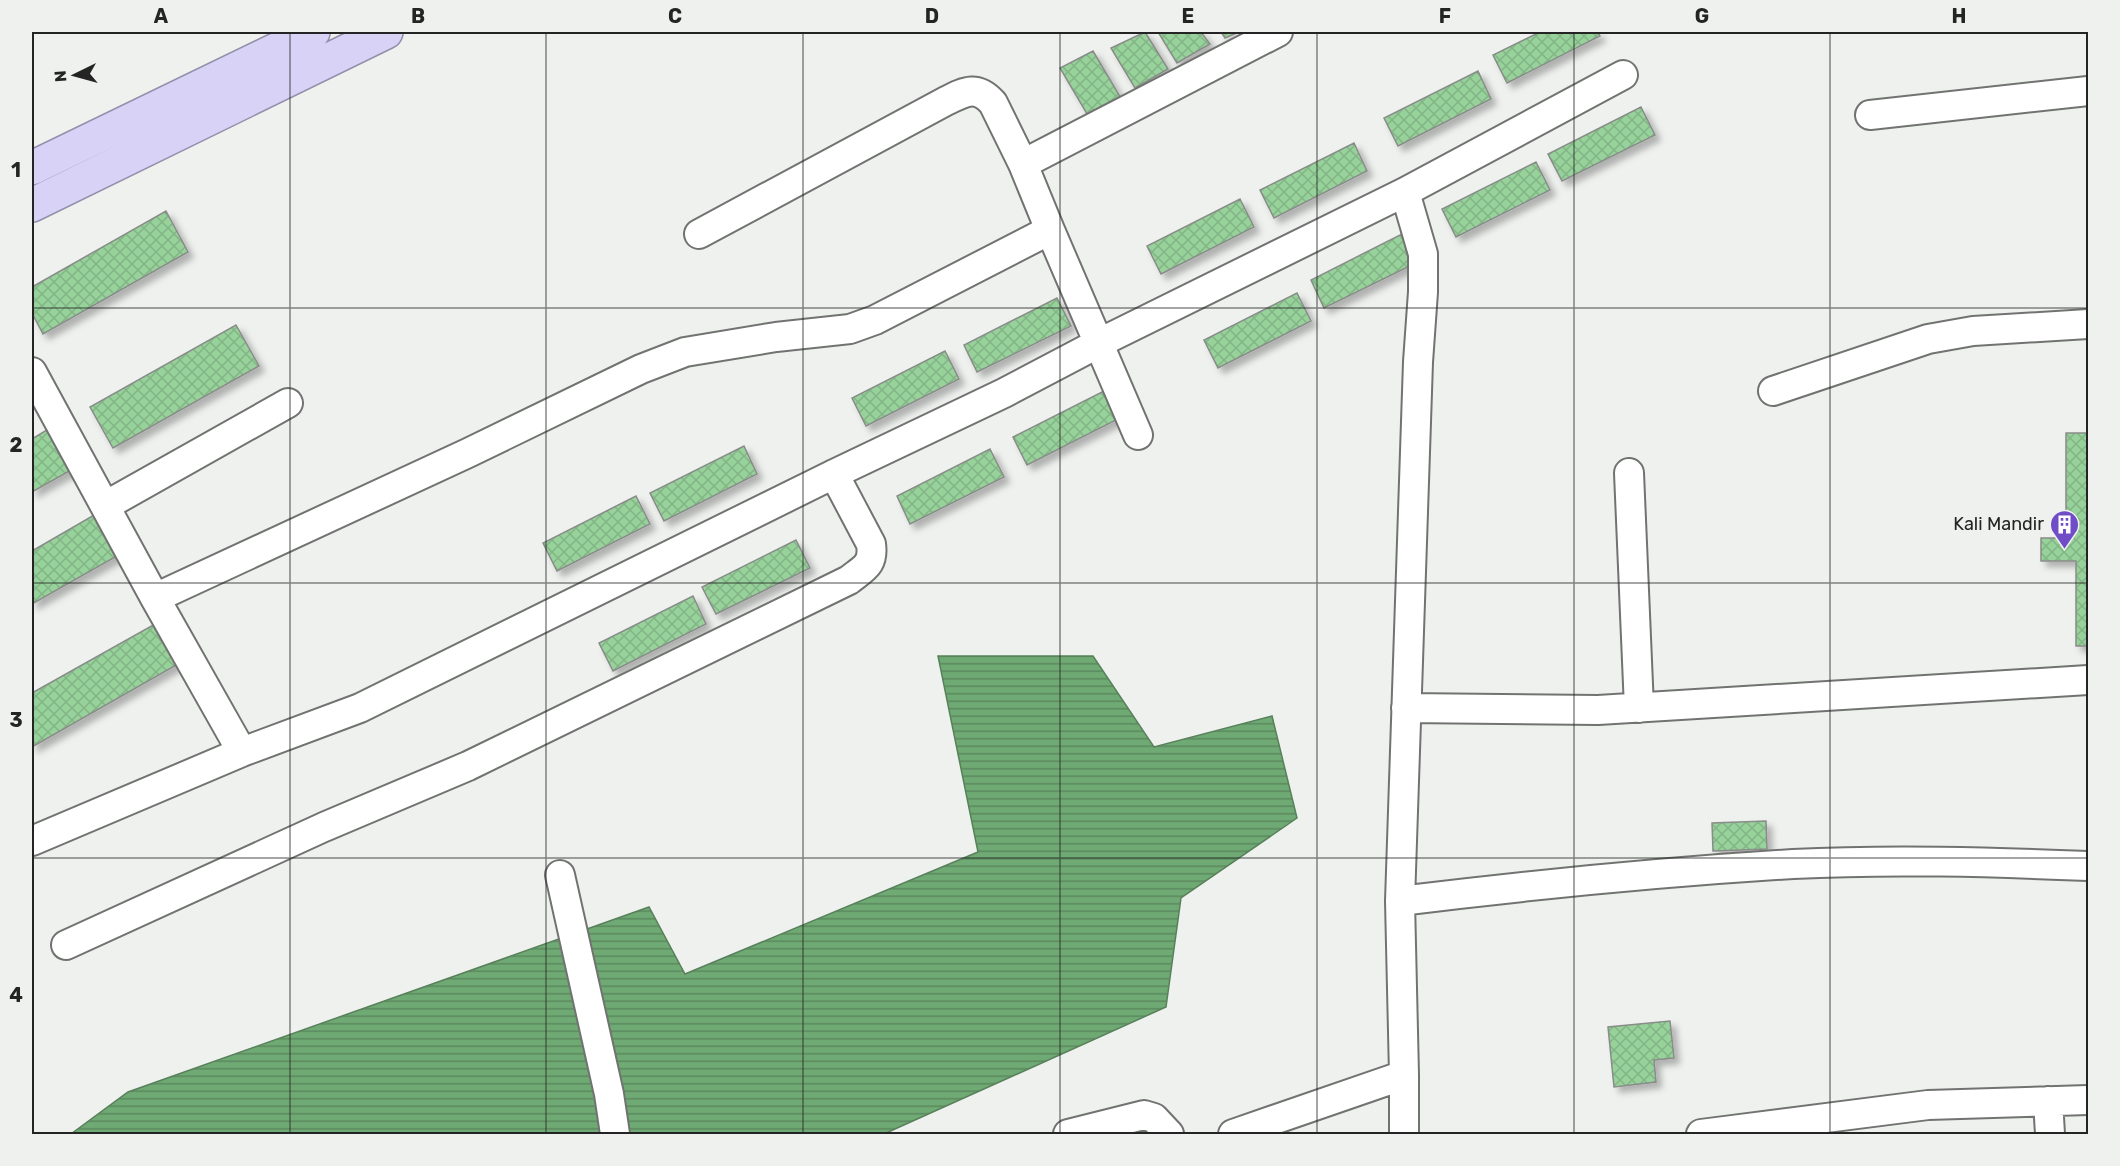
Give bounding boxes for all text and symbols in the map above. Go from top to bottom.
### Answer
text: A [154,4,169,28]
text: B [411,4,425,28]
text: C [668,4,682,28]
text: D [925,4,939,28]
text: E [1182,4,1194,28]
text: F [1439,4,1451,28]
text: G [1695,4,1709,28]
text: H [1952,4,1966,28]
north arrow [45,45,105,105]
text: N [51,70,71,83]
text: 1 [11,158,21,182]
text: 2 [10,433,23,457]
building icon: Kali Mandir [2049,508,2081,550]
place label: Kali Mandir [1953,513,2044,535]
text: 3 [9,708,23,732]
text: 4 [9,983,23,1007]

